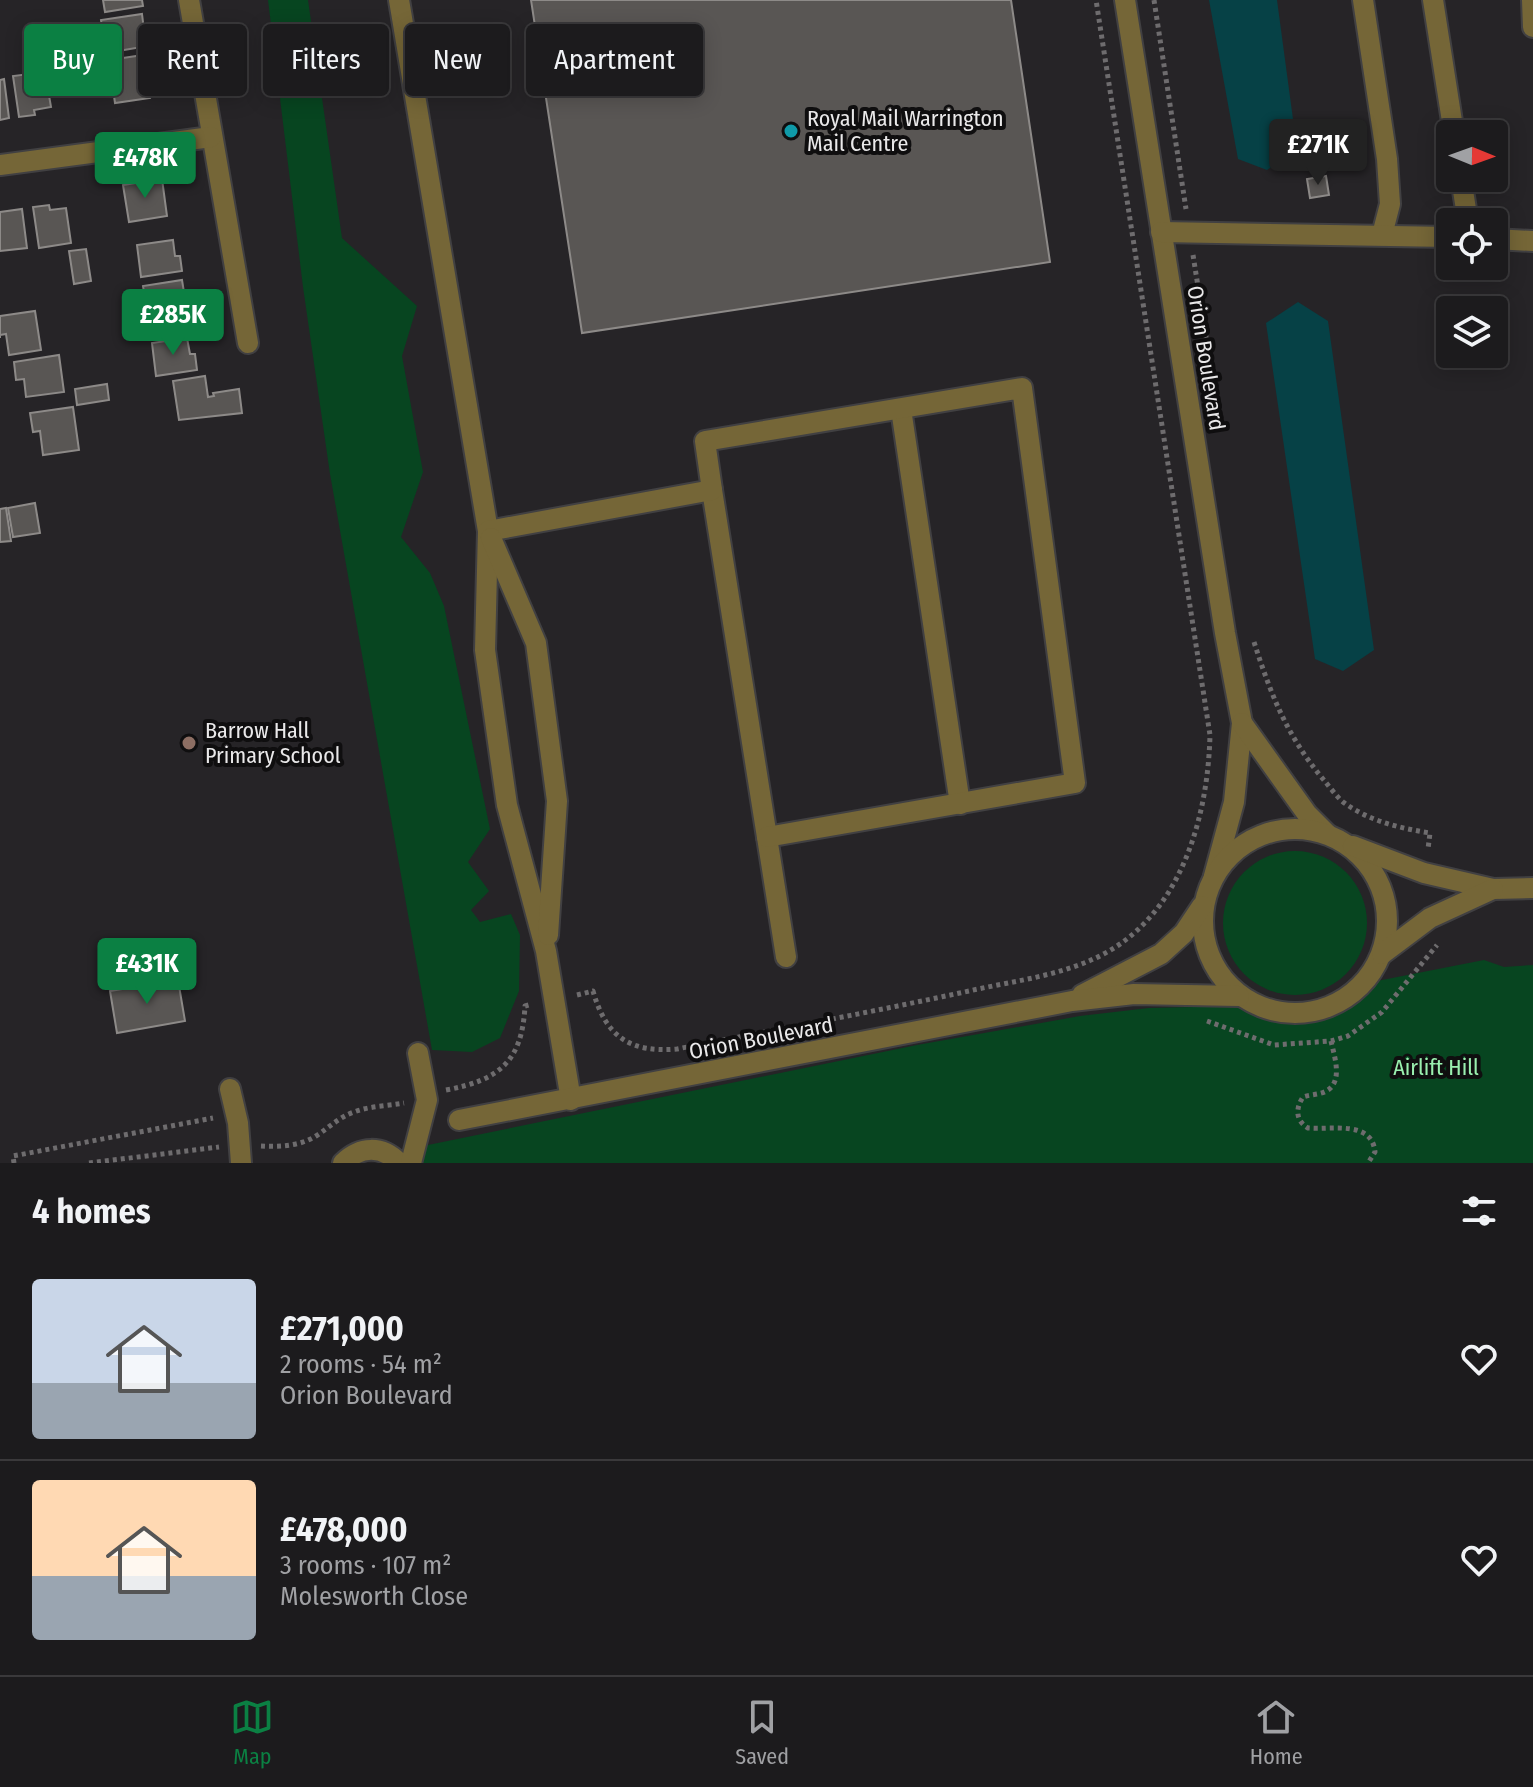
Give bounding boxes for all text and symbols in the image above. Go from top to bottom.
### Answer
chip: Buy [24,24,122,96]
chip: Rent [138,24,247,96]
chip: Filters [263,24,389,96]
chip: New [405,24,510,96]
chip: Apartment [526,24,703,96]
place label: Royal Mail Warrington Mail Centre [807,105,1004,157]
pin: £271K [1262,119,1374,187]
north arrow [1436,120,1508,192]
map controls [1436,120,1508,368]
marker: Royal Mail Warrington Mail Centre [782,122,800,140]
text: £271K [1287,129,1349,160]
pin: £478K [89,132,201,200]
text: £478K [113,142,177,173]
button: locate [1436,208,1508,280]
street label: Orion Boulevard [1181,284,1231,432]
pin: £285K [117,289,229,357]
button: layers [1436,296,1508,368]
text: £285K [140,299,206,330]
place label: Barrow Hall Primary School [205,717,341,769]
marker: Barrow Hall Primary School [180,734,198,752]
pin: £431K [91,938,203,1006]
text: £431K [115,948,179,979]
street label: Orion Boulevard [687,1011,835,1065]
park label: Airlift Hill [1393,1054,1479,1081]
icon: filters [1457,1189,1501,1233]
text: 4 homes [32,1191,151,1232]
text: £271,000 [280,1308,404,1349]
icon: home [96,1311,192,1407]
icon: heart [1457,1337,1501,1381]
text: 2 rooms · 54 m² [280,1349,442,1380]
text: Orion Boulevard [280,1380,453,1411]
text: £478,000 [280,1509,408,1550]
icon: home [96,1512,192,1608]
icon: heart [1457,1538,1501,1582]
text: 3 rooms · 107 m² [280,1550,452,1581]
text: Molesworth Close [280,1581,468,1612]
tab: Map [230,1695,274,1770]
tab: Saved [735,1695,789,1770]
tab: Home [1250,1695,1303,1770]

